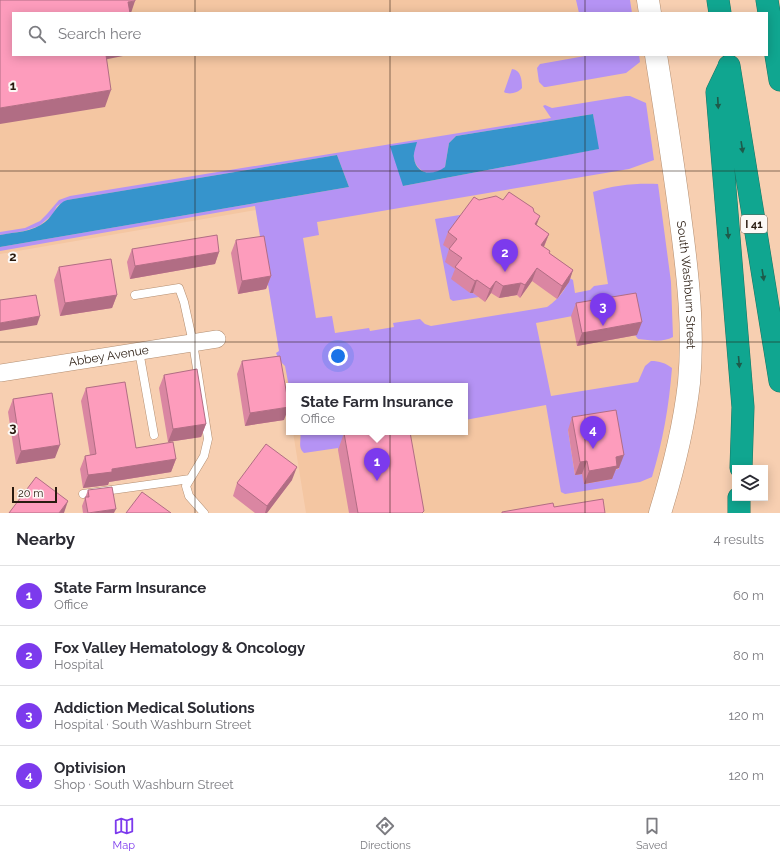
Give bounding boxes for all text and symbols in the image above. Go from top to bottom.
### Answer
search box [12,12,768,56]
icon: search [26,23,48,45]
text: Search here [58,25,141,43]
text: 1 [10,78,17,93]
one-way arrow [715,97,721,110]
one-way arrow [739,140,745,153]
road number: I 41 [741,215,767,233]
street label: South Washburn Street [674,220,698,349]
one-way arrow [725,227,732,239]
pin: 2 [492,239,518,272]
text: 2 [9,249,17,264]
one-way arrow [760,269,766,281]
pin: 3 [590,293,616,326]
street label: Abbey Avenue [68,343,150,369]
your location [328,346,348,366]
one-way arrow [736,356,742,368]
popup [286,383,468,435]
text: State Farm Insurance [301,393,453,411]
text: Office [301,411,335,426]
pin: 4 [580,416,606,449]
text: 3 [9,420,17,435]
pin: 1 [364,448,390,481]
map controls [732,465,768,501]
button: layers [732,465,768,501]
scale bar [12,485,57,504]
text: 20 m [18,487,43,500]
text: Nearby [16,529,75,549]
text: 4 results [713,532,764,547]
text: State Farm Insurance [54,579,206,597]
text: 1 [26,588,32,603]
text: 60 m [733,588,764,603]
text: Office [54,597,88,612]
text: Fox Valley Hematology & Oncology [54,639,305,657]
text: 2 [25,648,33,663]
text: 80 m [733,648,764,663]
text: Hospital [54,657,103,672]
text: Addiction Medical Solutions [54,699,255,717]
text: 3 [25,708,33,723]
text: 120 m [728,708,764,723]
text: Hospital · South Washburn Street [54,717,251,732]
text: Optivision [54,759,126,777]
text: 4 [25,768,33,783]
text: 120 m [728,768,764,783]
text: Shop · South Washburn Street [54,777,234,792]
tab: Map [113,815,135,852]
tab: Directions [360,815,411,852]
tab: Saved [636,815,667,852]

